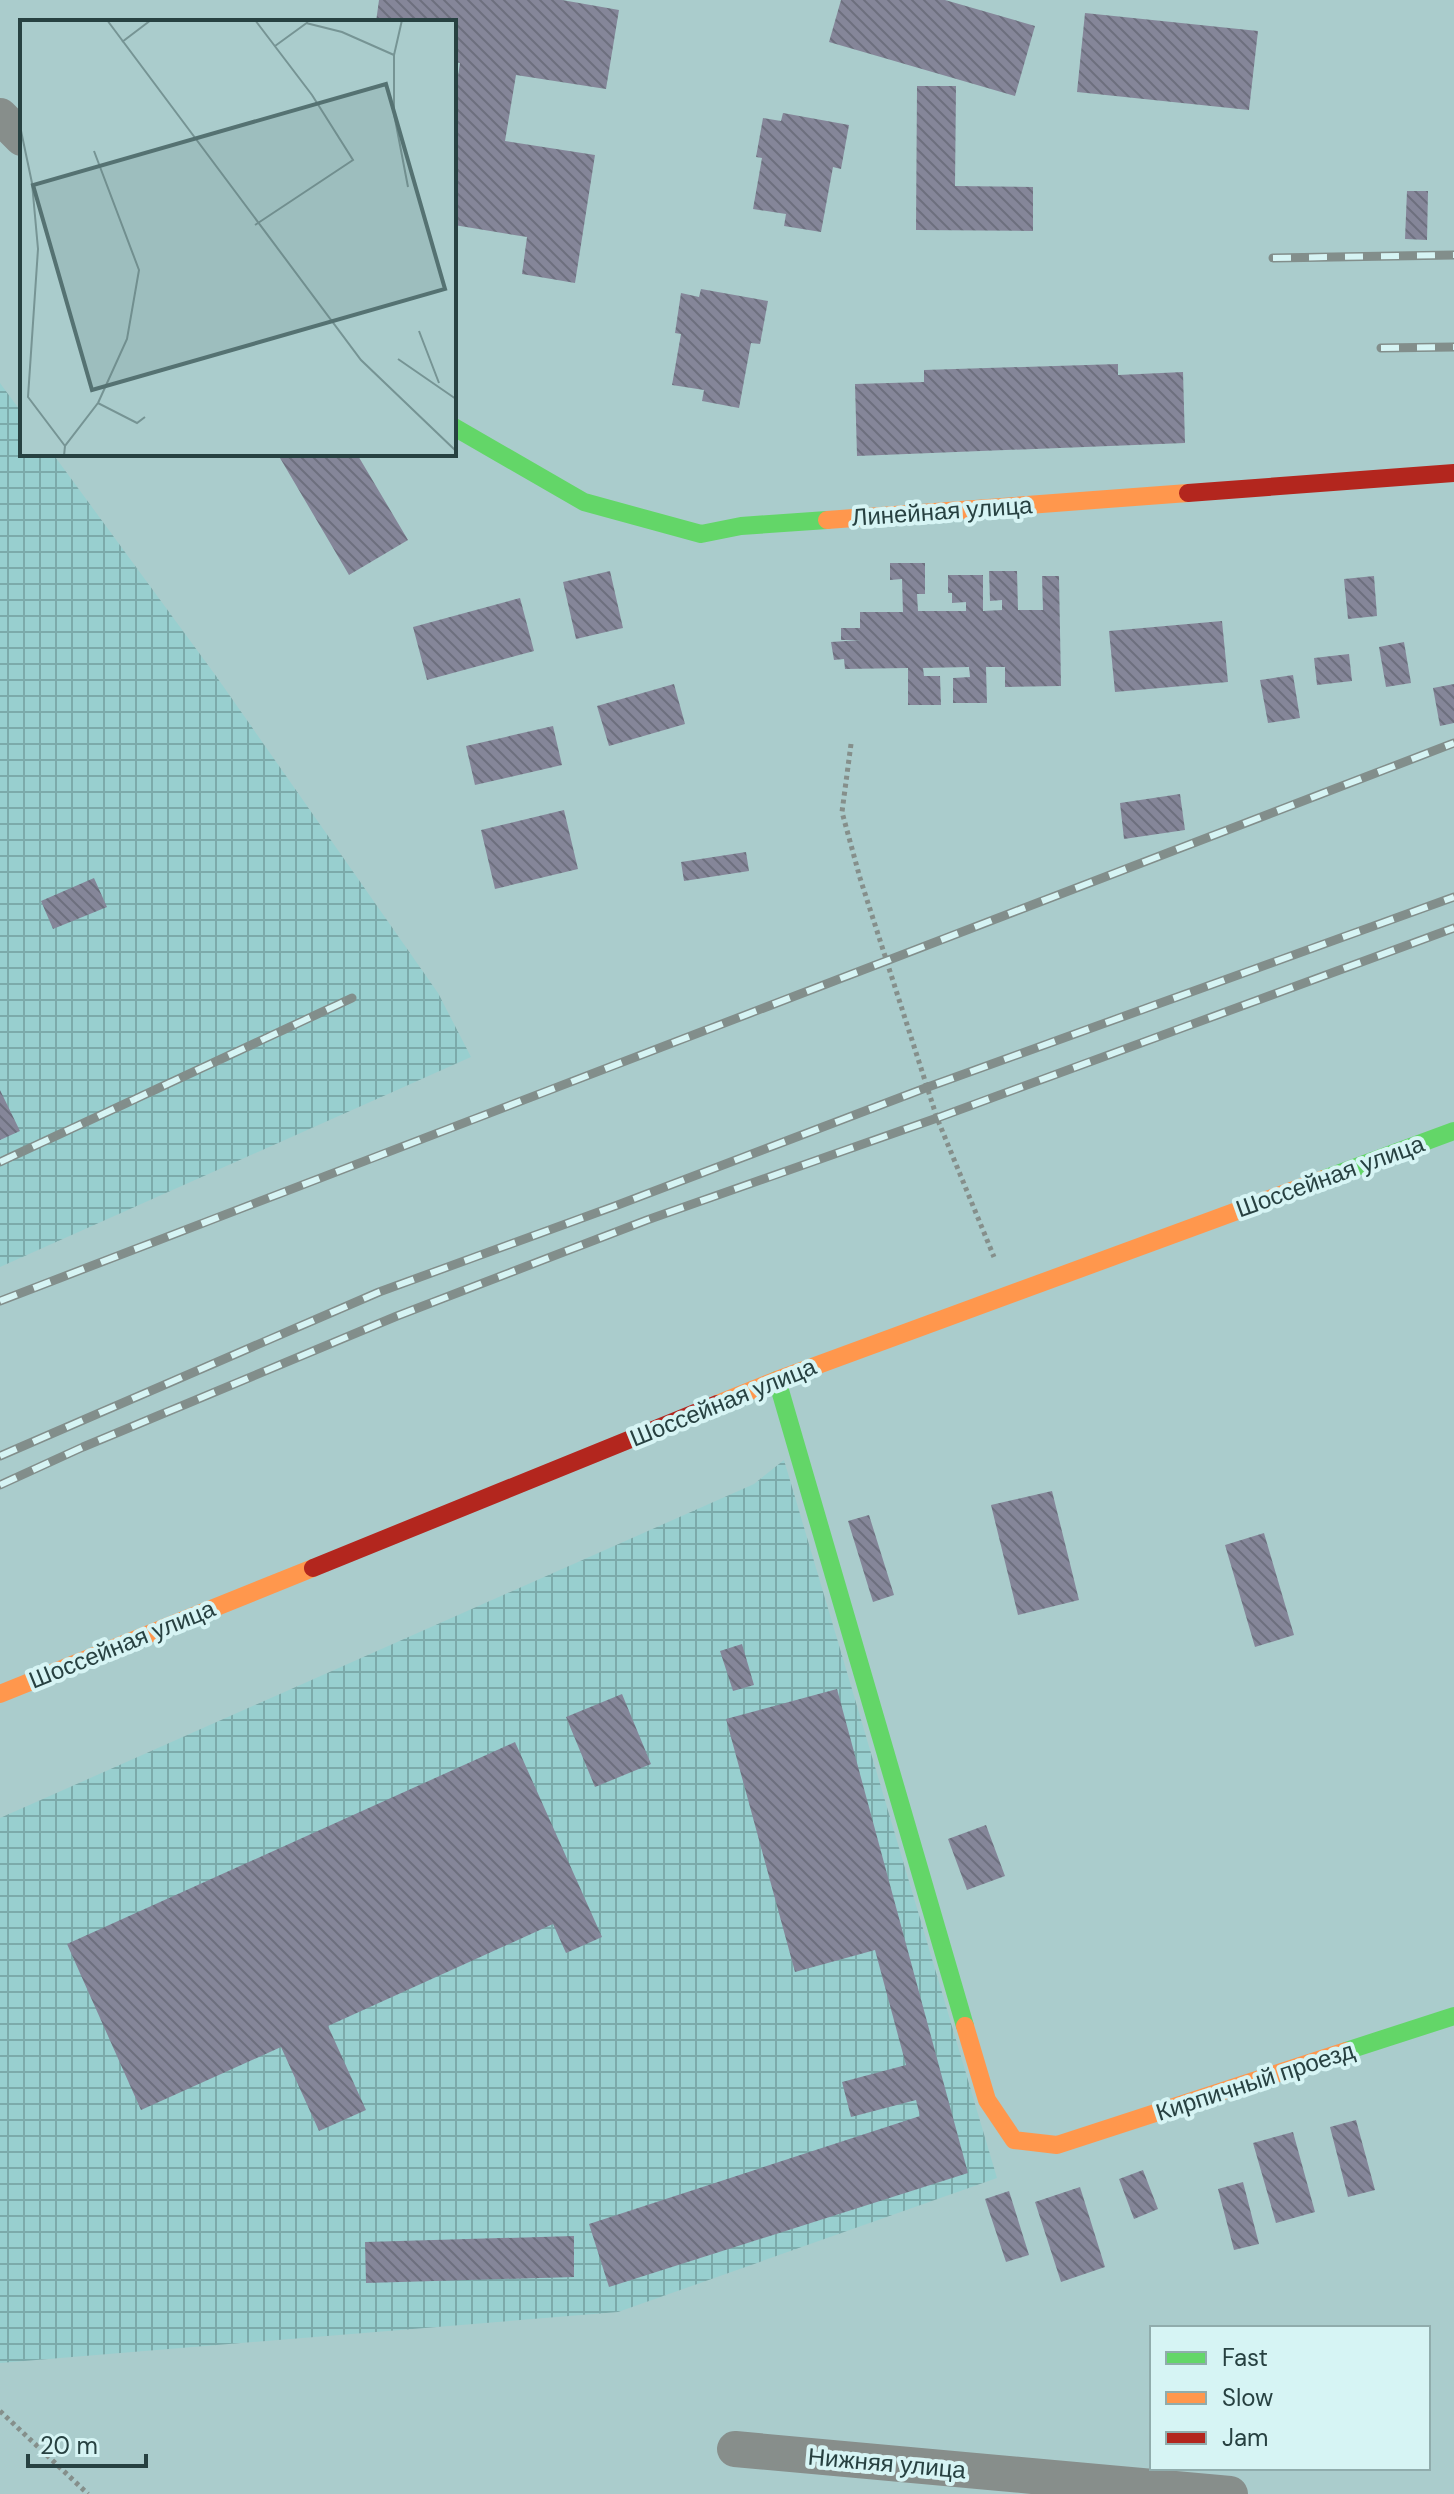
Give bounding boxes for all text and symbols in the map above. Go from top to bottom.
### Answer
inset map [20,20,456,456]
street label: Линейная улица [851,489,1034,533]
street label: Шоссейная улица [1232,1127,1429,1224]
street label: Шоссейная улица [625,1350,821,1453]
street label: Шоссейная улица [24,1592,220,1695]
street label: Кирпичный проезд [1152,2034,1358,2128]
legend [1150,2326,1430,2470]
text: Fast [1222,2342,1268,2373]
text: Slow [1222,2382,1273,2413]
scale bar [28,2418,146,2468]
text: Jam [1222,2422,1268,2453]
text: 20 m [40,2430,98,2461]
street label: Нижняя улица [807,2441,968,2485]

